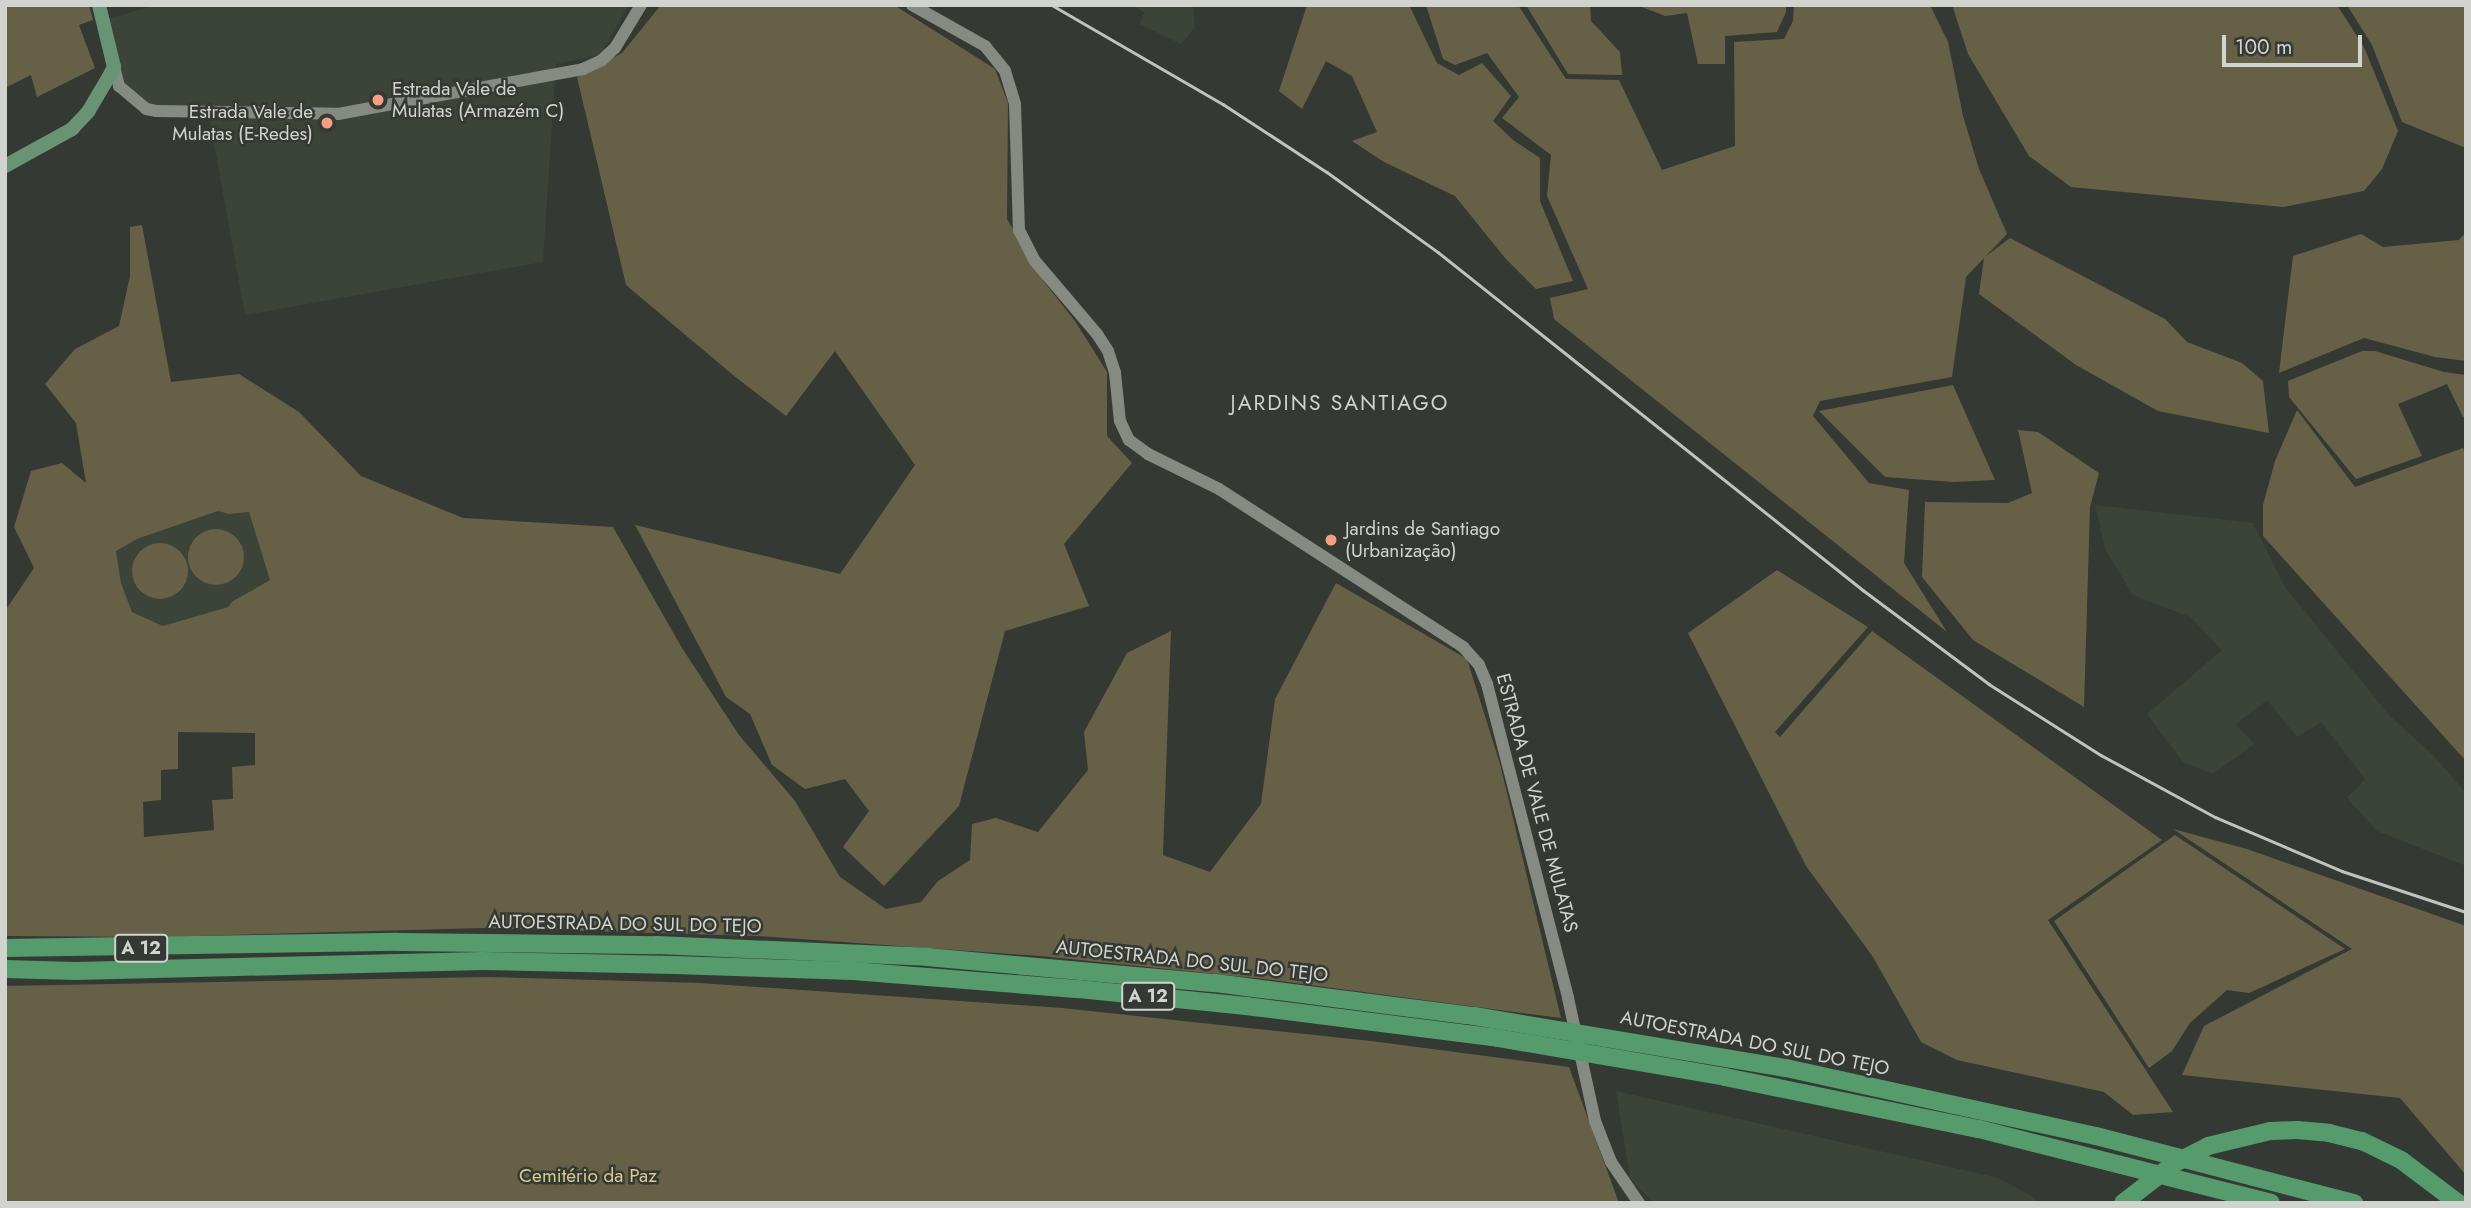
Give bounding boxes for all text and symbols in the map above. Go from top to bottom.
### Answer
scale bar [2226,21,2366,65]
text: 100 m [2235,32,2292,62]
place label: Estrada Vale de Mulatas (Armazém C) [392,78,565,122]
marker: Estrada Vale de Mulatas (Armazém C) [370,92,386,108]
place label: Estrada Vale de Mulatas (E-Redes) [172,101,313,145]
marker: Estrada Vale de Mulatas (E-Redes) [319,115,335,131]
district label: JARDINS SANTIAGO [1233,390,1447,416]
place label: Jardins de Santiago (Urbanização) [1345,518,1500,562]
marker: Jardins de Santiago (Urbanização) [1323,532,1339,548]
street label: ESTRADA DE VALE DE MULATAS [1491,671,1583,935]
street label: AUTOESTRADA DO SUL DO TEJO [488,910,762,938]
road number: A 12 [113,933,169,962]
street label: AUTOESTRADA DO SUL DO TEJO [1055,935,1329,987]
road number: A 12 [1120,981,1176,1010]
street label: AUTOESTRADA DO SUL DO TEJO [1619,1006,1891,1080]
park label: Cemitério da Paz [519,1165,657,1187]

